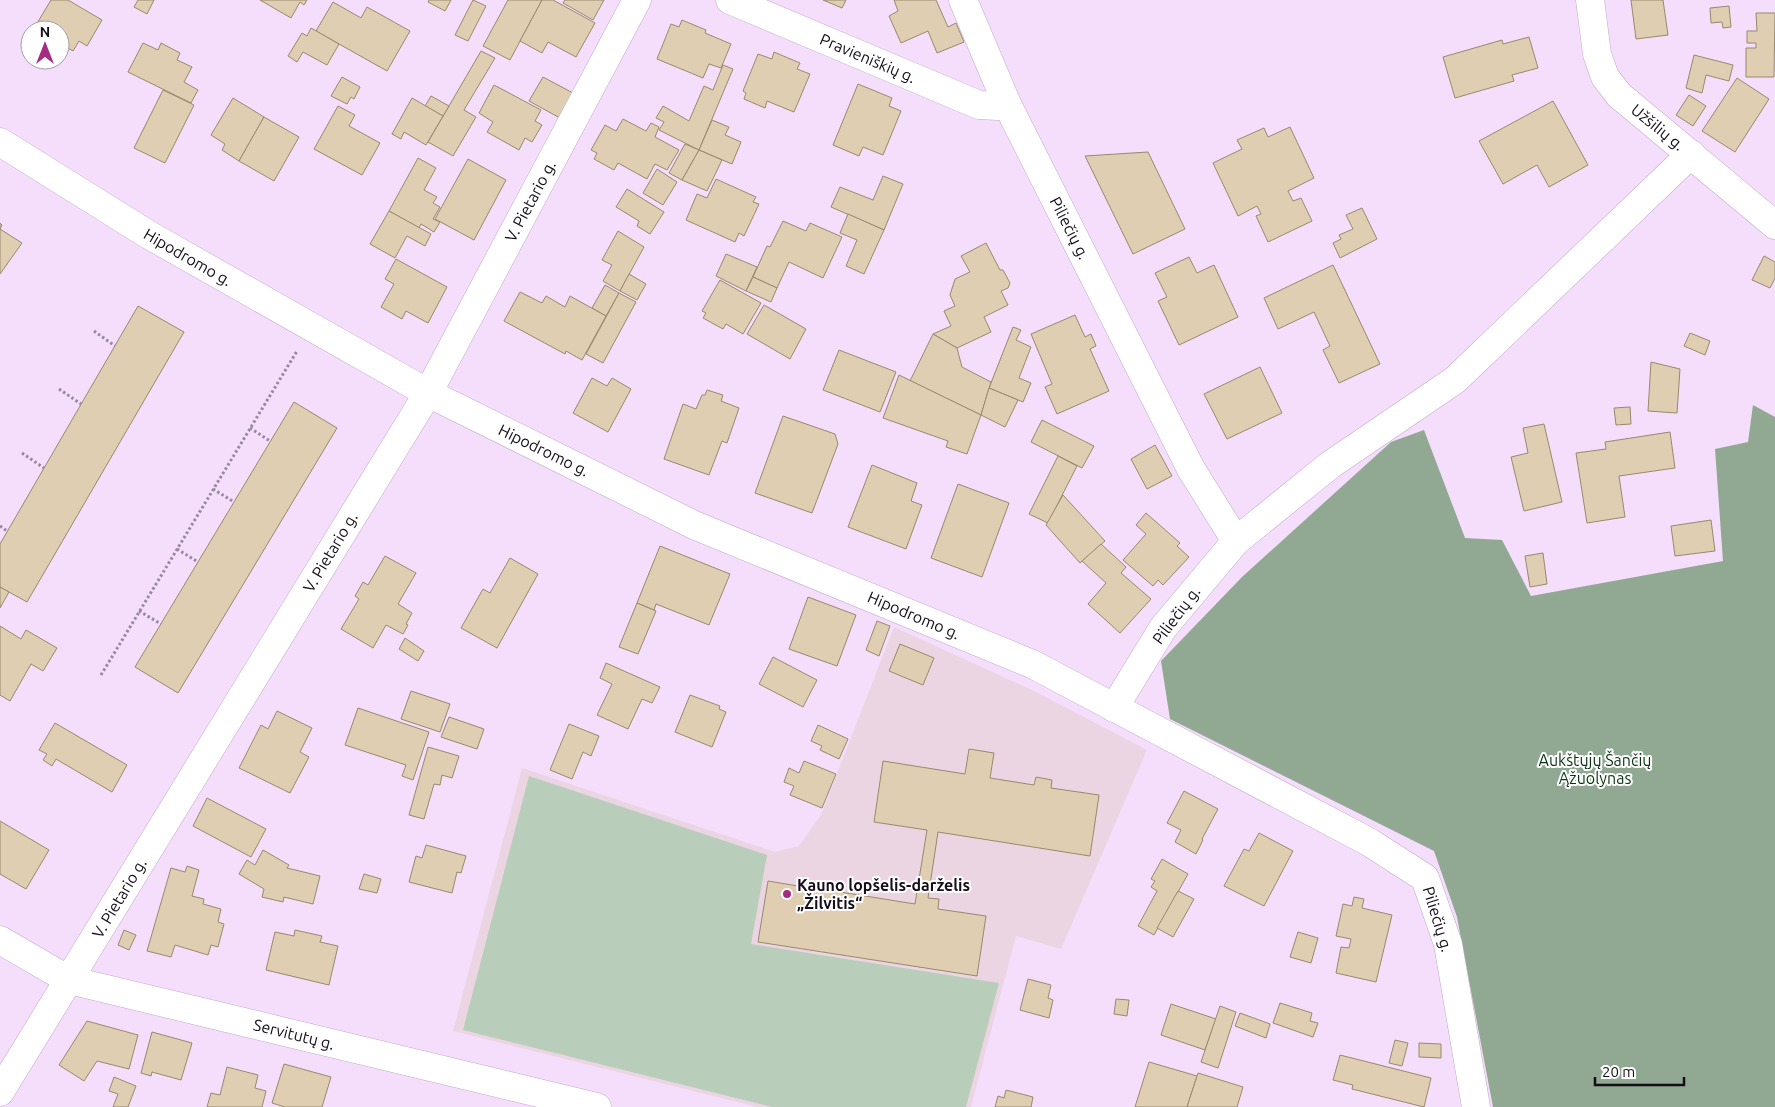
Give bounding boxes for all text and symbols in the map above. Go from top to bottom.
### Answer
north arrow [20,20,70,70]
text: N [40,24,50,40]
street label: Pravieniškių g. [817,30,919,86]
street label: Užšilių g. [1628,100,1688,154]
street label: V. Pietario g. [501,157,559,245]
street label: Piliečių g. [1047,194,1093,262]
street label: Hipodromo g. [141,225,235,289]
street label: Hipodromo g. [496,420,592,480]
street label: V. Pietario g. [299,509,361,595]
street label: Piliečių g. [1148,583,1204,647]
street label: Hipodromo g. [865,587,963,643]
park label: Aukštųjų Šančių Ąžuolynas [1539,750,1651,787]
street label: V. Pietario g. [88,855,150,941]
place label: Kauno lopšelis-darželis „Žilvitis“ [797,876,970,912]
street label: Piliečių g. [1420,884,1456,954]
marker: Kauno lopšelis-darželis „Žilvitis“ [781,888,793,900]
street label: Servitutų g. [252,1015,336,1053]
scale bar [1595,1054,1684,1086]
text: 20 m [1602,1063,1635,1080]

